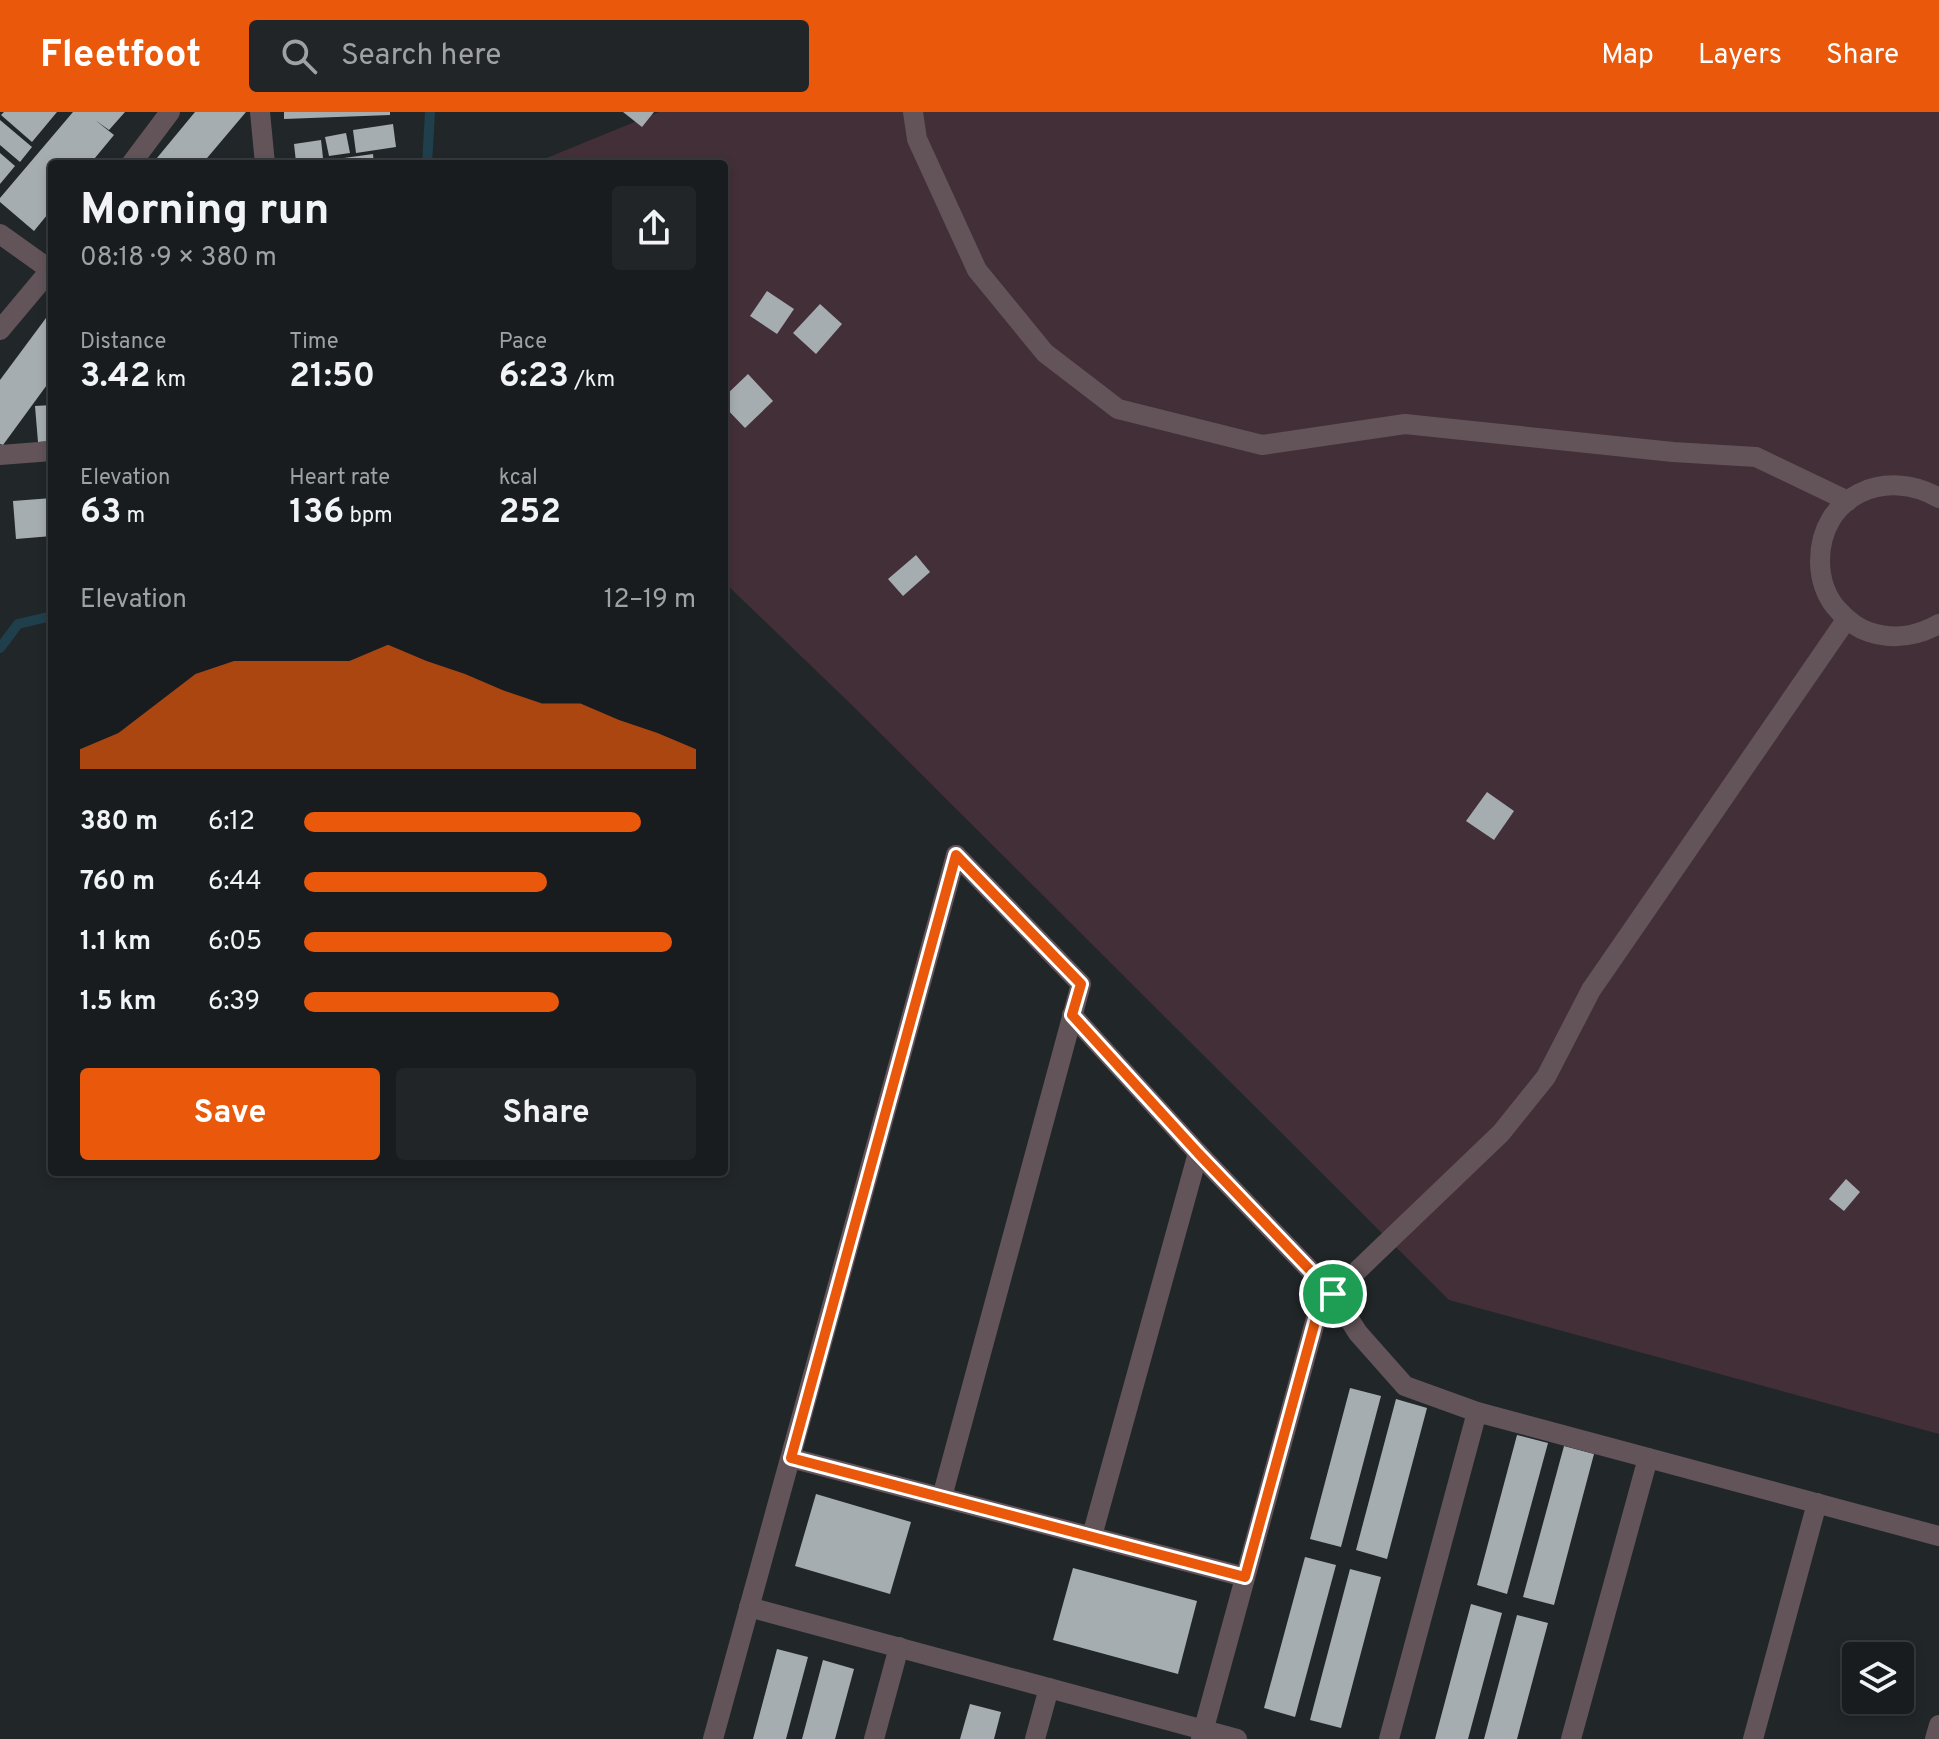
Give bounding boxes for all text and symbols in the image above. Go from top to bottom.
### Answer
search box [249,20,809,92]
text: Fleetfoot [40,32,201,81]
icon: search [277,34,321,78]
text: Search here [341,38,501,75]
text: Map [1601,38,1654,74]
text: Layers [1698,38,1782,74]
text: Share [1826,38,1899,74]
text: Morning run [80,184,330,240]
button: share [612,186,696,270]
text: 08:18 · 9 × 380 m [80,242,277,275]
text: Distance [80,329,166,356]
text: Time [289,329,339,356]
text: Pace [499,329,547,356]
text: 3.42 [80,356,151,399]
text: 21:50 [289,356,375,399]
text: 6:23 [499,356,569,399]
text: km [151,367,186,394]
text: /km [569,367,615,394]
text: Elevation [80,465,170,492]
text: Heart rate [289,465,390,492]
text: kcal [499,465,538,492]
text: 63 [80,492,121,535]
text: 136 [289,492,344,535]
text: 252 [499,492,561,535]
text: m [121,503,145,530]
text: bpm [344,503,393,530]
text: Elevation [80,584,187,617]
text: 12–19 m [604,584,696,617]
text: 380 m [80,806,158,839]
text: 6:12 [208,806,255,839]
text: 760 m [80,866,155,899]
text: 6:44 [208,866,262,899]
text: 1.1 km [80,926,151,959]
text: 6:05 [208,926,262,959]
text: 1.5 km [80,986,157,1019]
text: 6:39 [208,986,260,1019]
button: Save [80,1068,380,1160]
button: Share [396,1068,696,1160]
pin [1299,1260,1367,1328]
icon: arrive [1311,1272,1355,1316]
map controls [1842,1642,1914,1714]
button: layers [1842,1642,1914,1714]

